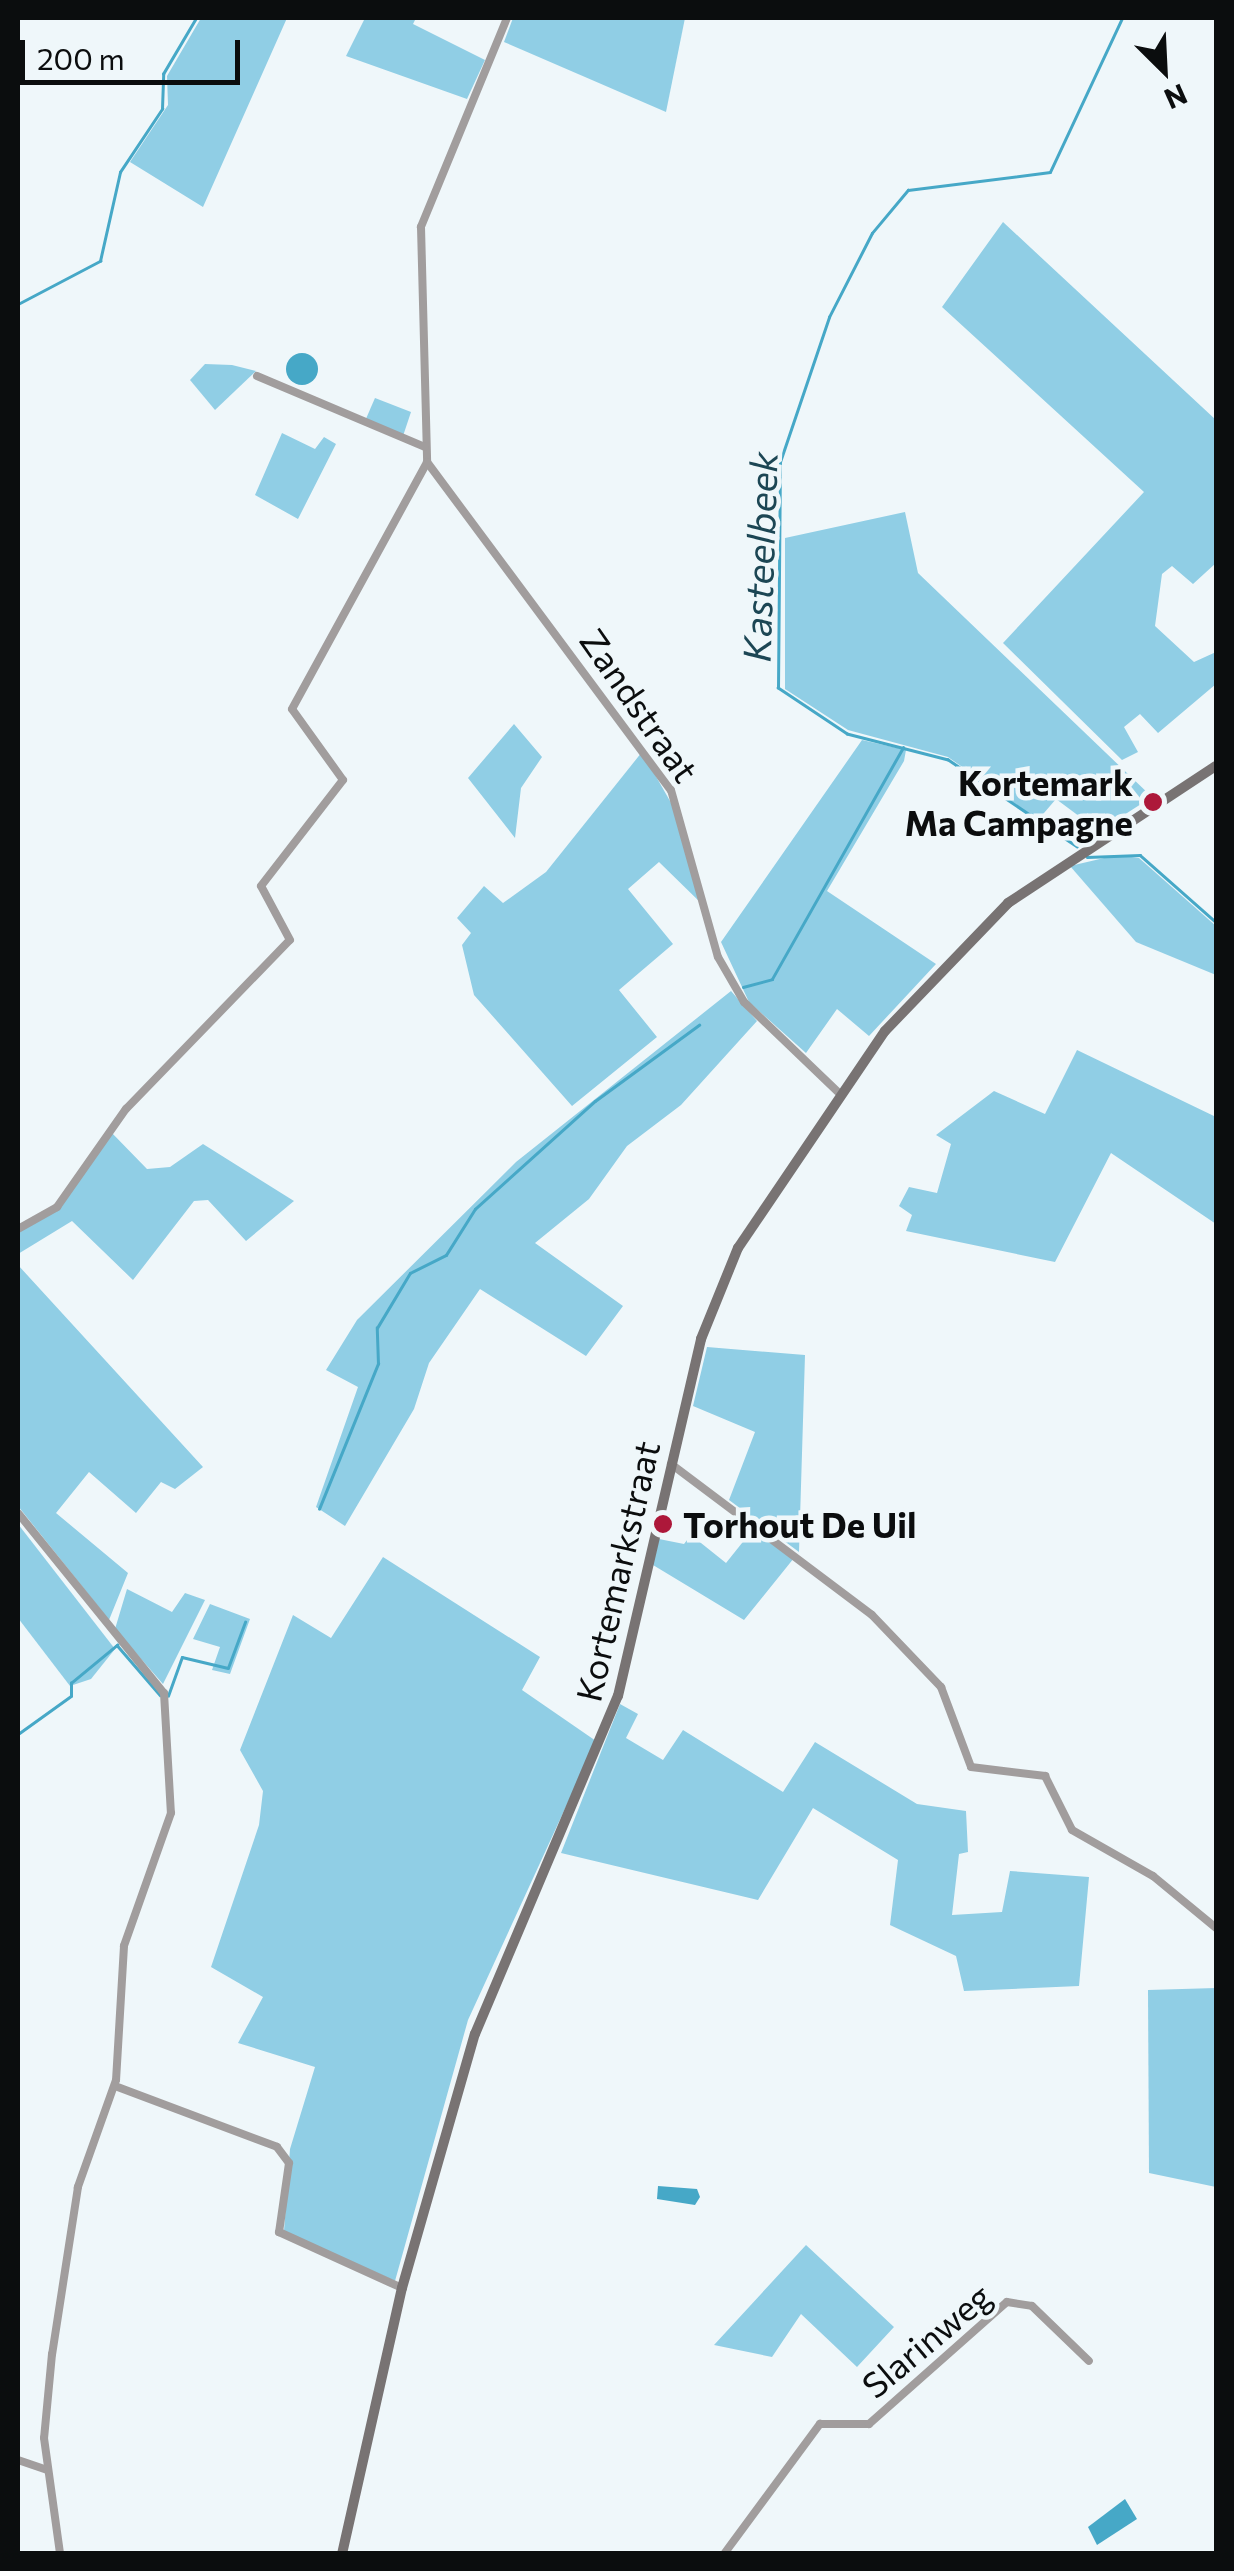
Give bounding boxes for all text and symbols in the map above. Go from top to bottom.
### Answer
scale bar [25,20,245,82]
north arrow [1114,20,1214,120]
text: 200 m [37,39,125,76]
text: N [1160,78,1193,117]
water label: Kasteelbeek [733,451,785,663]
street label: Zandstraat [572,621,708,789]
place label: Kortemark Ma Campagne [905,761,1133,843]
marker: Kortemark Ma Campagne [1142,791,1164,813]
street label: Kortemarkstraat [567,1437,667,1705]
place label: Torhout De Uil [683,1503,917,1545]
marker: Torhout De Uil [652,1513,674,1535]
street label: Slarinweg [853,2274,999,2406]

